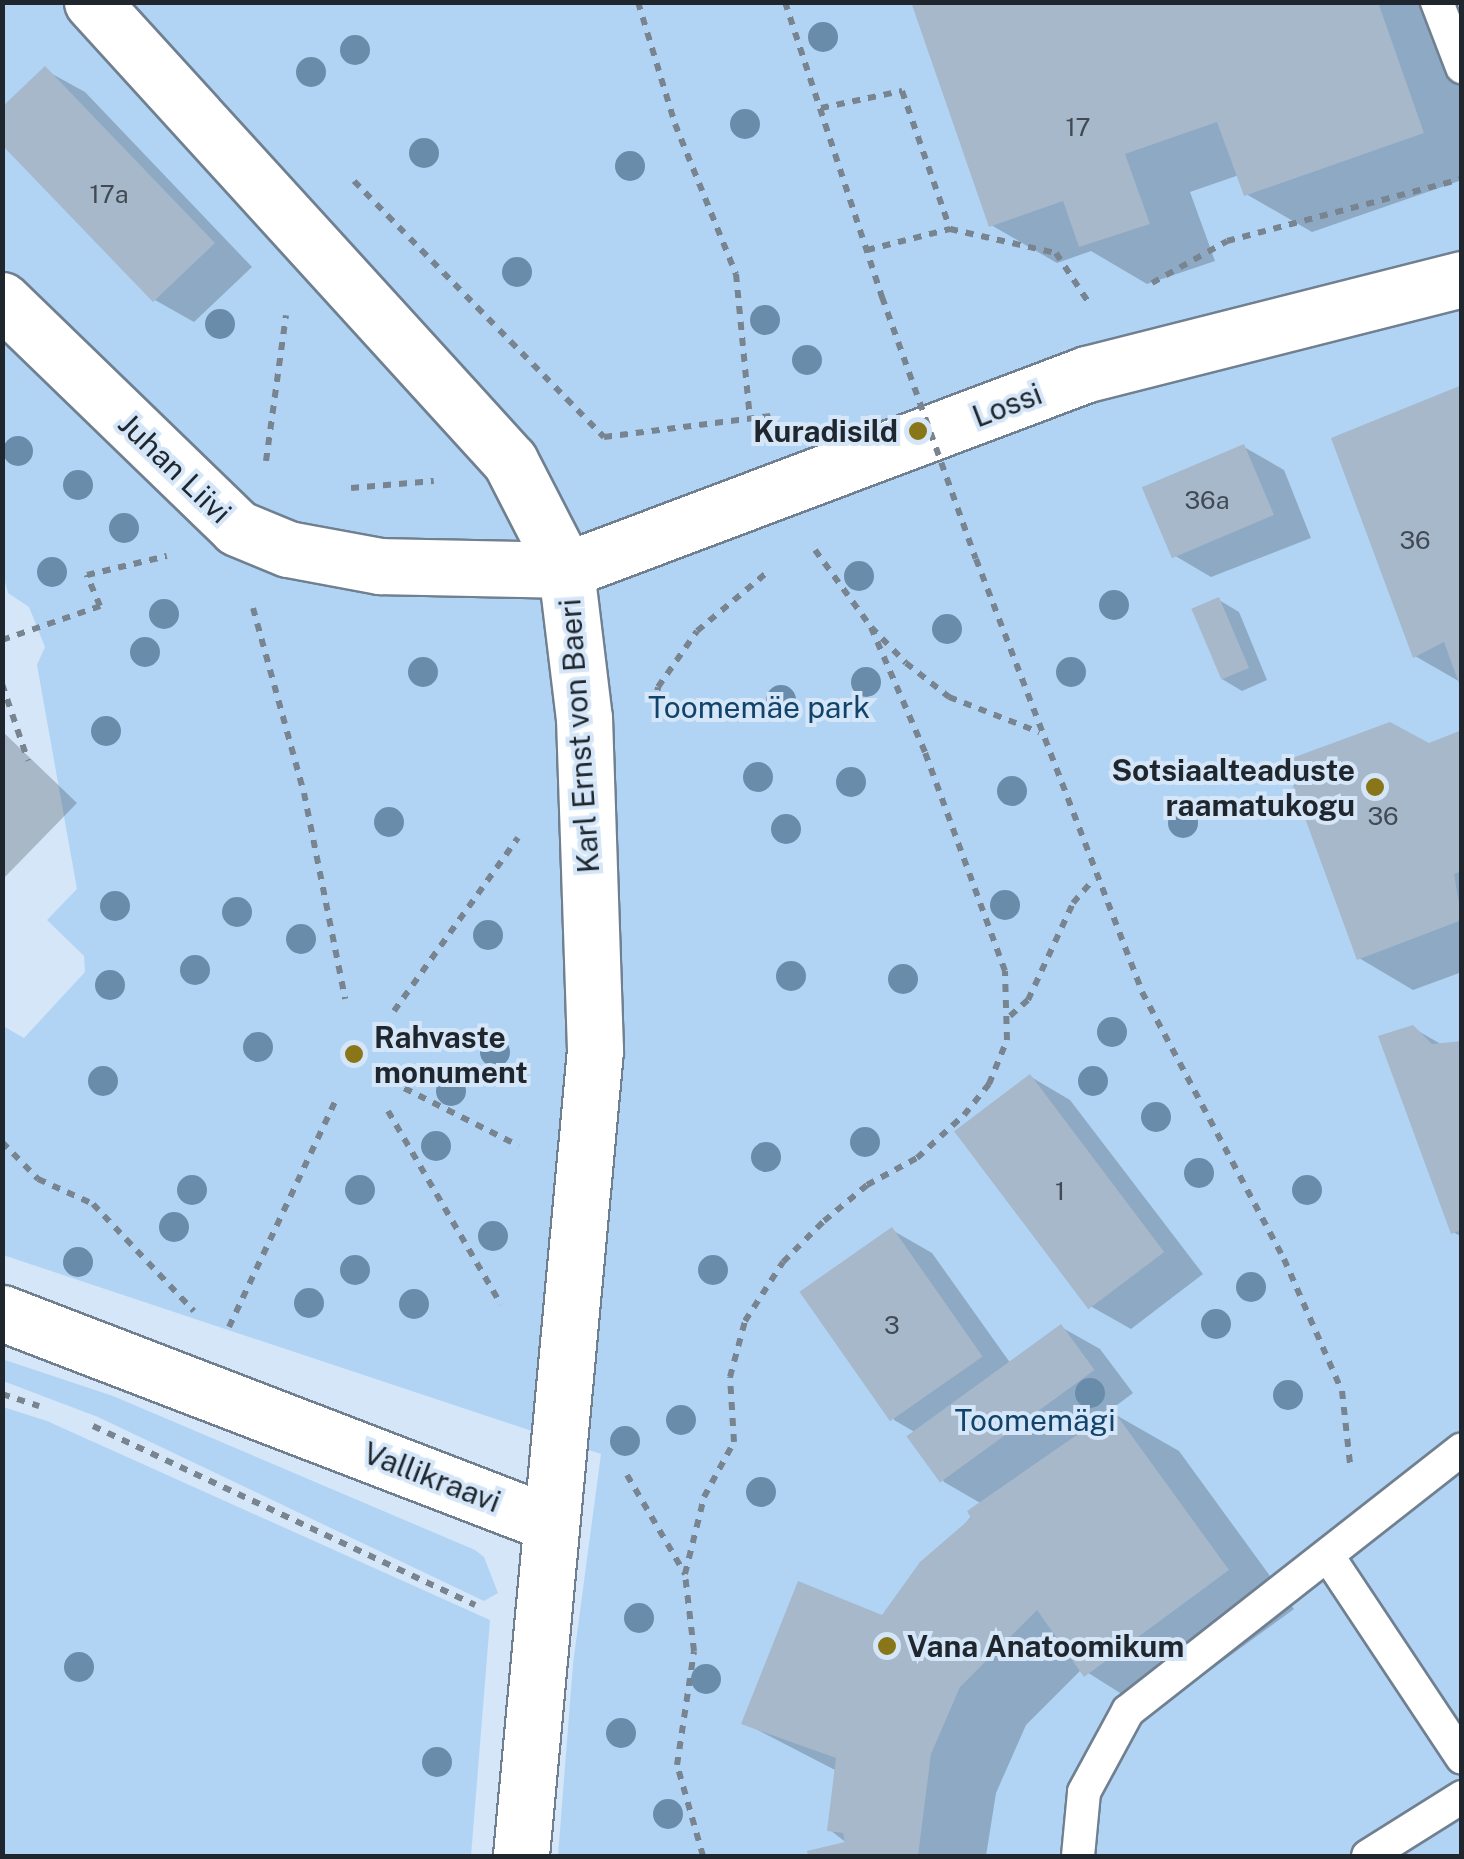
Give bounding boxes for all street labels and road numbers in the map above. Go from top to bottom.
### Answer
street label: Lossi [967,375,1047,435]
street label: Juhan Liivi [111,406,239,530]
street label: Karl Ernst von Baeri [551,598,607,874]
street label: Vallikraavi [358,1434,506,1520]

